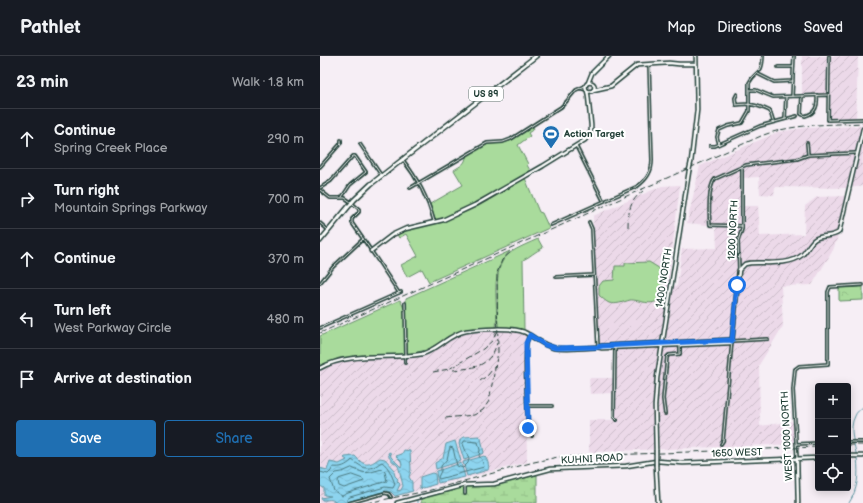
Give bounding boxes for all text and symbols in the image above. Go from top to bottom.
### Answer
text: Pathlet [20,16,81,39]
text: Map [667,19,695,36]
text: Directions [717,19,782,36]
text: Saved [804,19,843,36]
text: 23 min [16,72,68,92]
text: Walk · 1.8 km [232,74,304,90]
road number: US 89 [469,87,503,101]
text: Continue [54,121,116,140]
sports icon: Action Target [541,124,561,149]
icon: ahead [16,128,38,150]
place label: Action Target [563,128,625,140]
text: 290 m [267,131,304,147]
text: Spring Creek Place [54,140,167,156]
text: Turn right [54,181,119,200]
icon: right [16,188,38,210]
text: 700 m [268,191,304,207]
text: Mountain Springs Parkway [54,200,208,216]
street label: 1200 NORTH [725,200,741,260]
street label: 1400 NORTH [653,247,675,309]
icon: ahead [16,248,38,270]
text: Continue [54,249,116,268]
text: 370 m [268,251,304,267]
route start [728,276,746,294]
text: Turn left [54,301,111,320]
icon: left [16,308,38,330]
text: 480 m [267,311,304,327]
text: West Parkway Circle [54,320,172,336]
icon: arrive [16,368,38,390]
text: Arrive at destination [54,369,192,388]
map controls [815,383,851,491]
button: + [815,383,851,419]
street label: WEST 1000 NORTH [779,391,795,481]
route end [519,419,537,437]
button: − [815,419,851,455]
button: Save [16,420,156,457]
button: Share [164,420,304,457]
street label: 1650 WEST [711,446,763,460]
street label: KUHNI ROAD [561,451,623,467]
button: locate [815,455,851,491]

